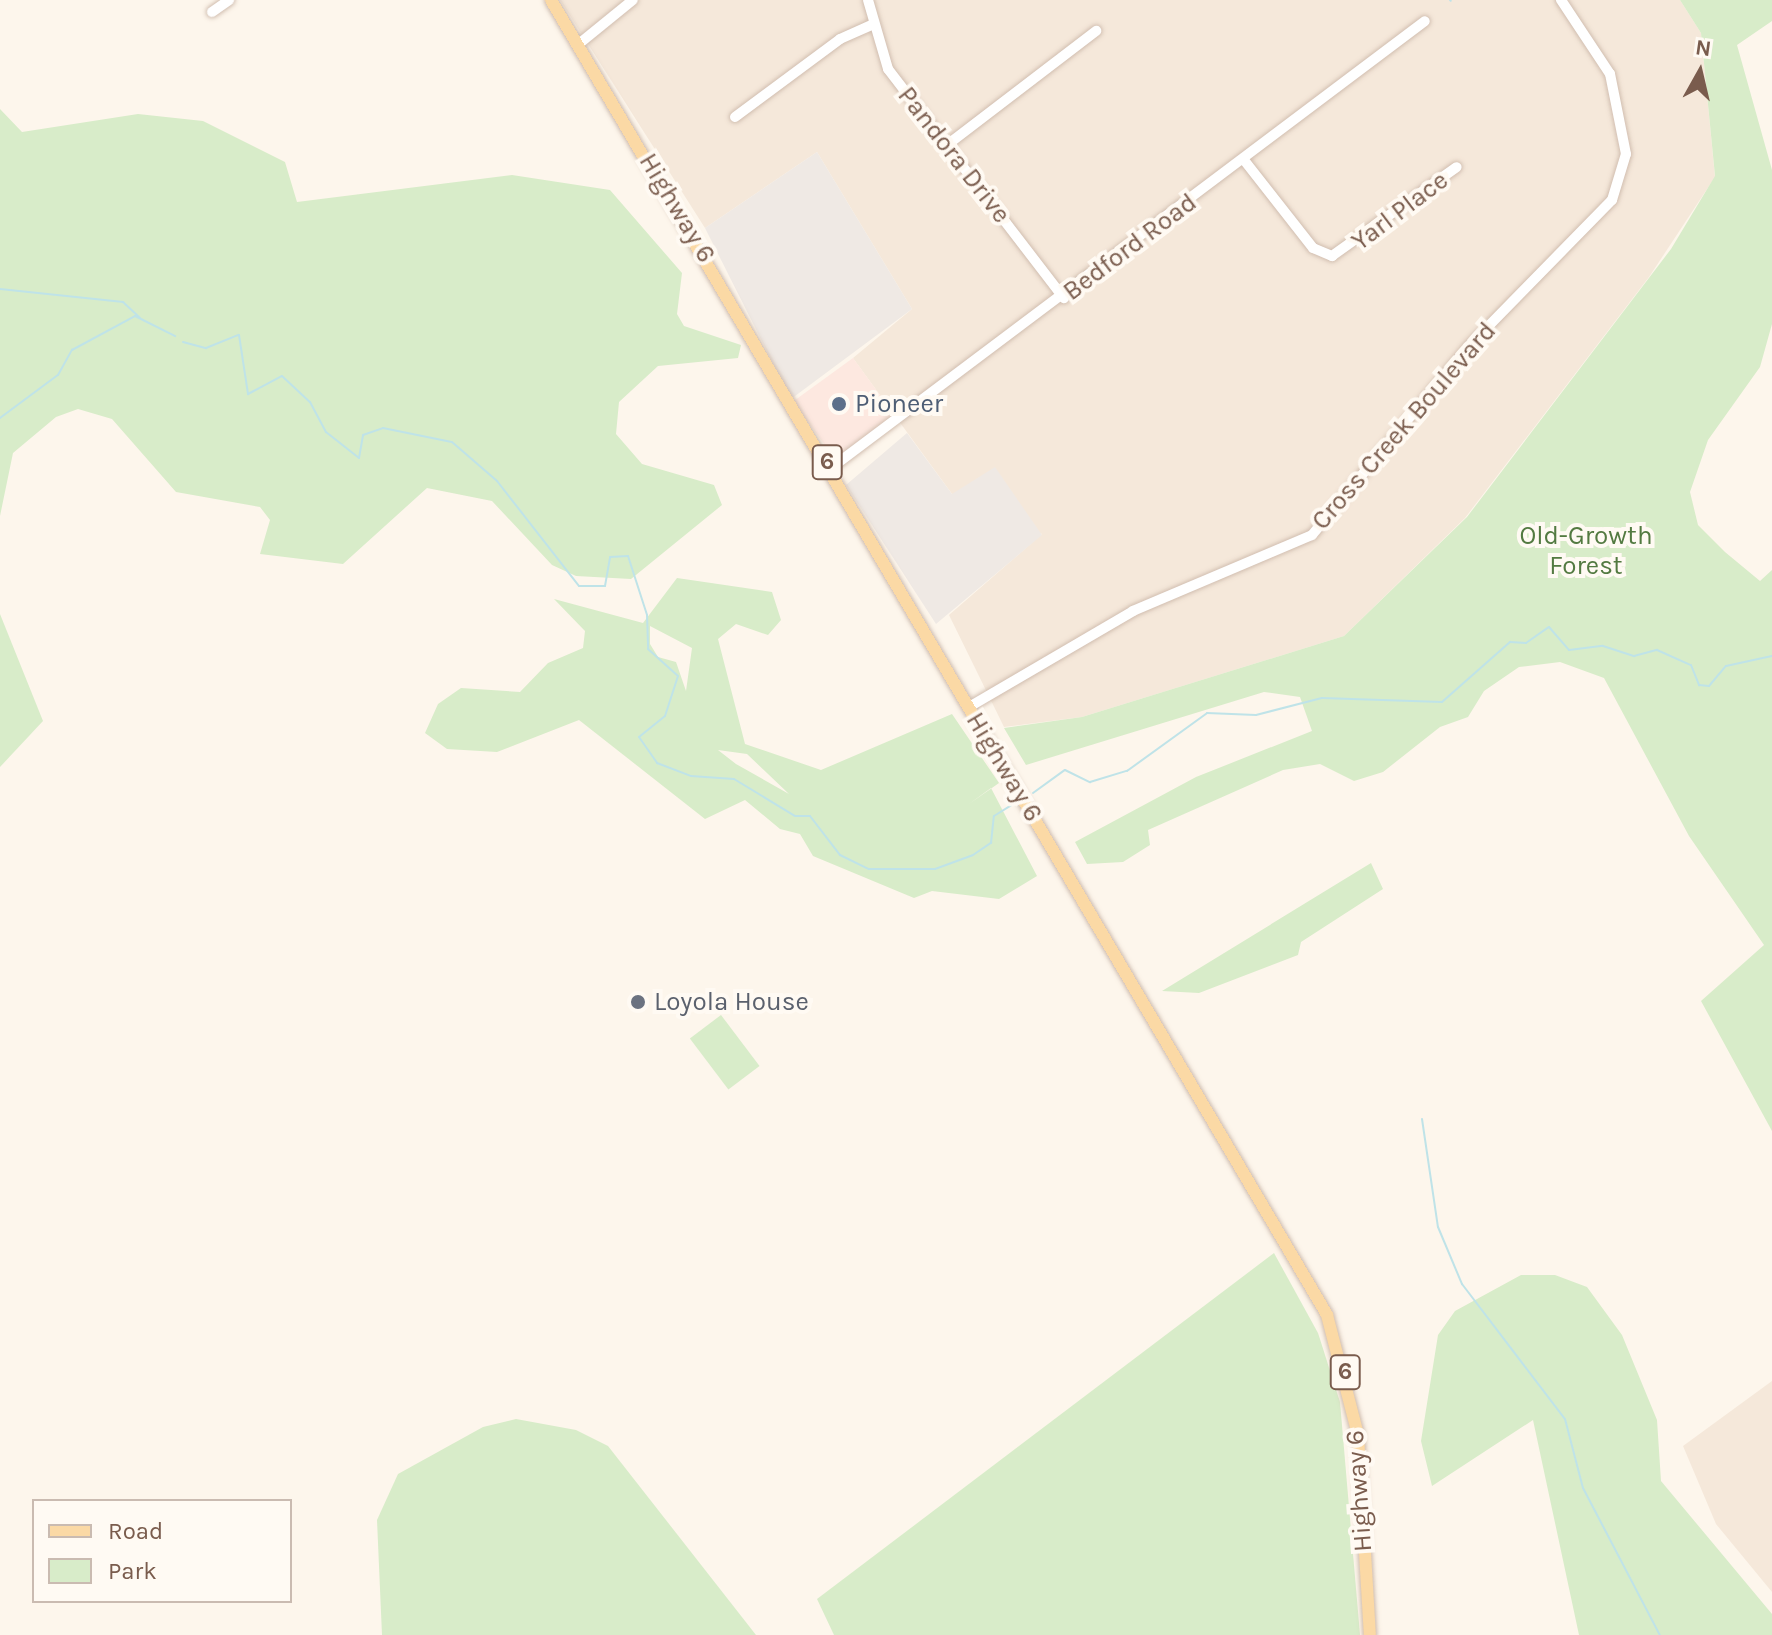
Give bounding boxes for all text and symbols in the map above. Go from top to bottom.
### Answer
north arrow [1660,32,1740,112]
text: N [1694,34,1713,62]
street label: Pandora Drive [891,81,1017,229]
street label: Highway 6 [632,148,722,268]
street label: Yarl Place [1346,165,1454,257]
street label: Bedford Road [1057,187,1203,307]
street label: Cross Creek Boulevard [1305,316,1503,536]
place label: Pioneer [855,388,943,420]
marker: Pioneer [830,395,848,413]
road number: 6 [811,442,843,482]
park label: Old-Growth Forest [1519,520,1653,582]
street label: Highway 6 [959,707,1049,827]
place label: Loyola House [654,986,809,1018]
marker: Loyola House [629,993,647,1011]
road number: 6 [1329,1352,1361,1392]
street label: Highway 6 [1339,1429,1379,1553]
legend [32,1499,292,1603]
text: Road [108,1517,163,1545]
text: Park [108,1557,157,1585]

